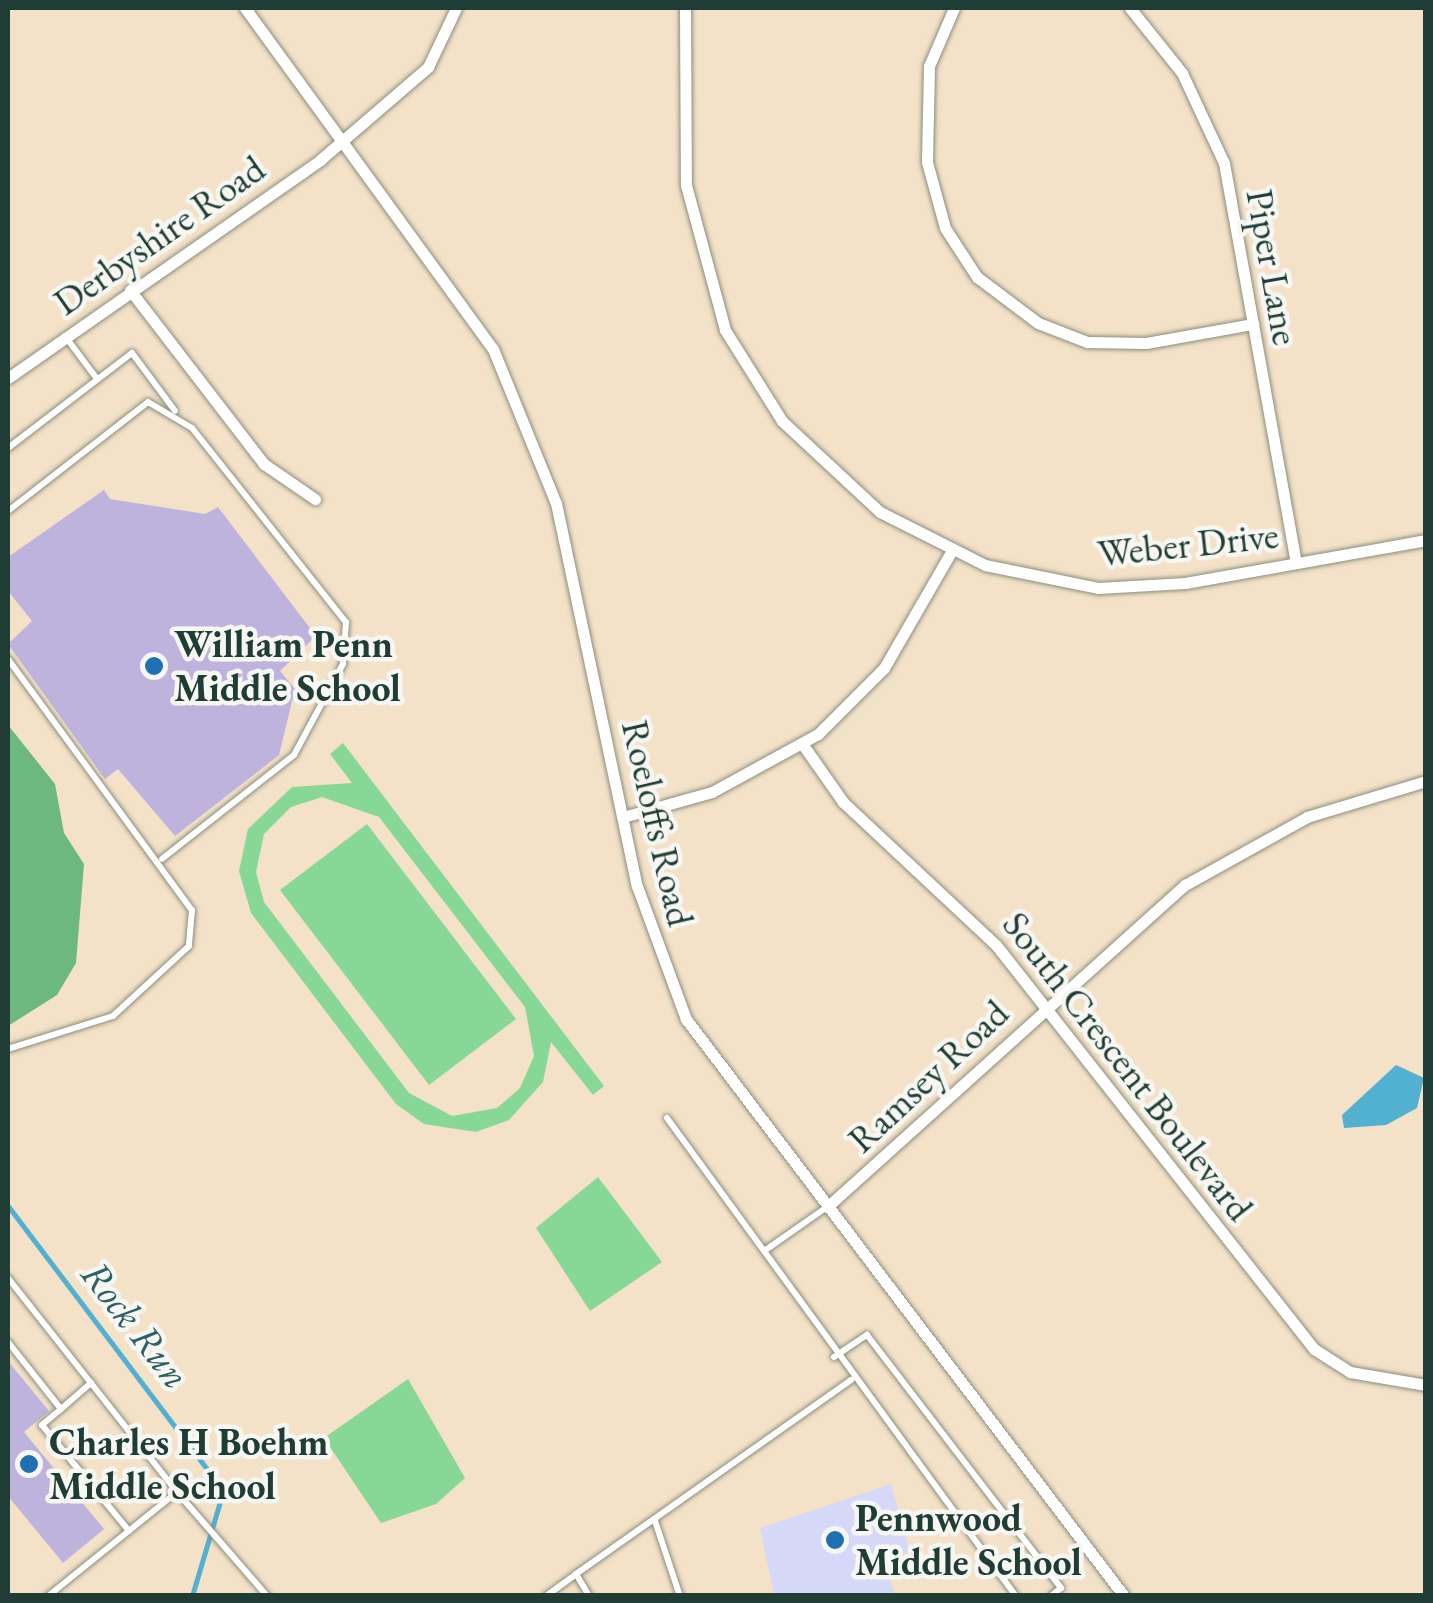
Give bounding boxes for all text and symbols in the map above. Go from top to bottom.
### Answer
street label: Derbyshire Road [45,145,273,325]
street label: Piper Lane [1237,186,1309,348]
street label: Weber Drive [1095,512,1281,576]
place label: William Penn Middle School [174,621,401,711]
marker: William Penn Middle School [143,655,165,677]
street label: Roeloffs Road [612,716,704,930]
street label: South Crescent Boulevard [993,902,1263,1230]
street label: Ramsey Road [838,990,1018,1162]
water label: Rock Run [71,1251,201,1397]
place label: Charles H Boehm Middle School [49,1419,328,1508]
marker: Charles H Boehm Middle School [18,1453,40,1475]
place label: Pennwood Middle School [855,1495,1082,1585]
marker: Pennwood Middle School [824,1529,846,1551]

